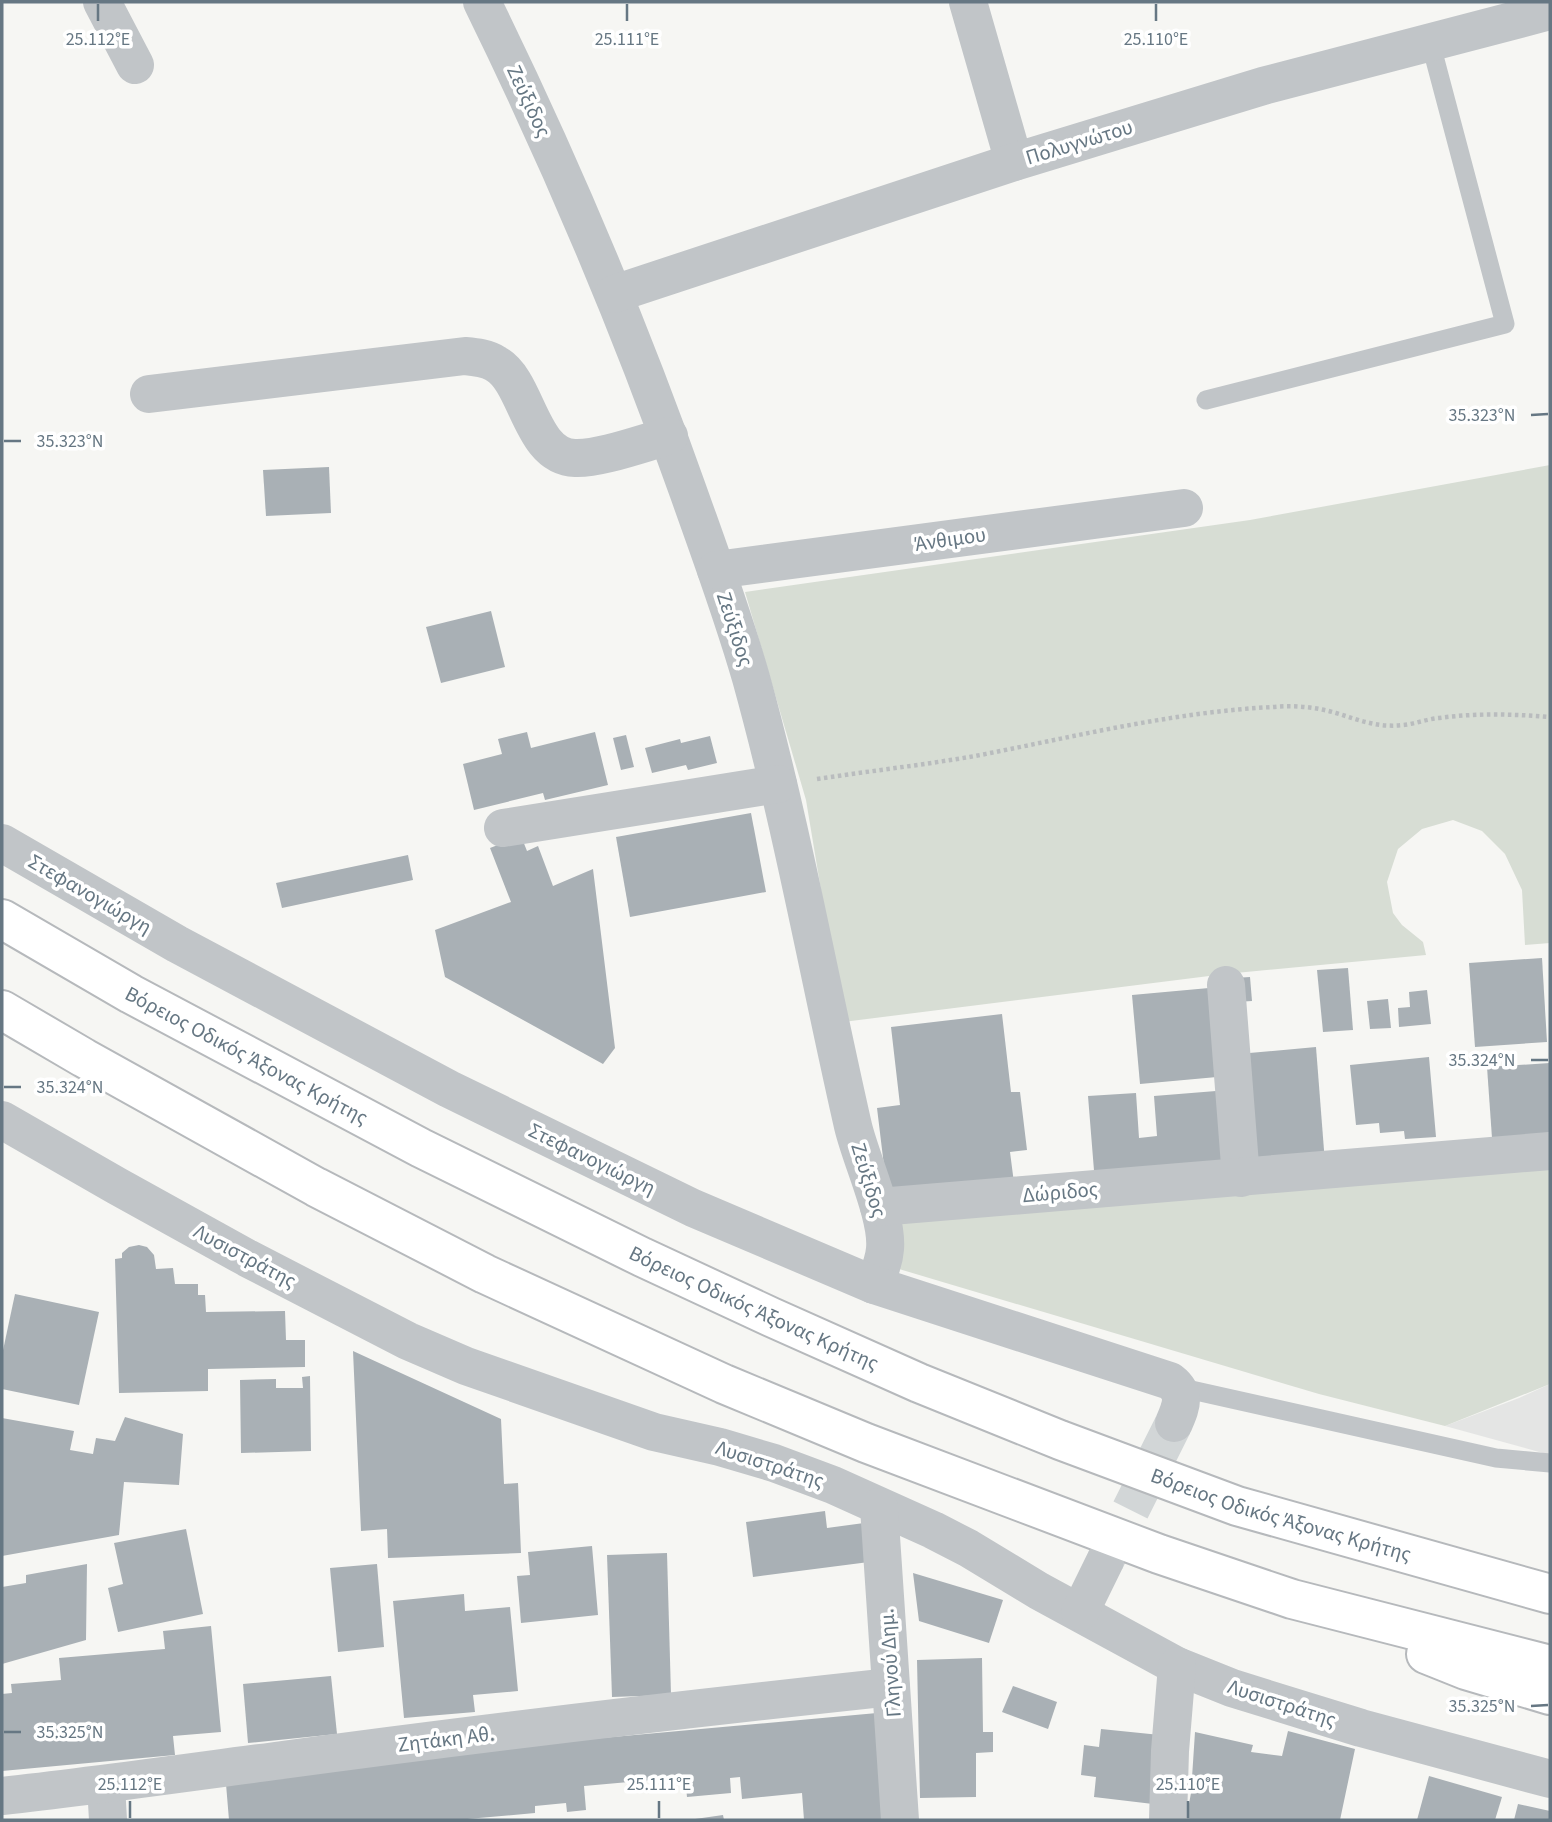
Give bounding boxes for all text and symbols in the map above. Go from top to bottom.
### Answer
text: 25.112°E [66,27,130,52]
text: 25.111°E [595,27,659,52]
text: 25.110°E [1124,27,1188,52]
street label: Ζεύξιδος [499,60,559,142]
street label: Πολυγνώτου [1022,112,1136,172]
text: 35.323°N [1449,403,1515,428]
text: 35.323°N [37,429,103,454]
street label: Άνθιμου [912,519,988,559]
street label: Ζεύξιδος [709,588,761,670]
street label: Στεφανογιώργη [23,846,157,942]
street label: Βόρειος Οδικός Άξονας Κρήτης [120,978,373,1132]
text: 35.324°N [1449,1048,1515,1073]
text: 35.324°N [37,1075,103,1100]
street label: Στεφανογιώργη [523,1115,661,1203]
street label: Ζεύξιδος [843,1139,895,1221]
street label: Δώριδος [1021,1174,1099,1210]
street label: Λυσιστράτης [188,1216,302,1296]
street label: Βόρειος Οδικός Άξονας Κρήτης [624,1238,883,1378]
street label: Λυσιστράτης [712,1432,828,1496]
street label: Βόρειος Οδικός Άξονας Κρήτης [1147,1460,1415,1569]
street label: Γληνού Δημ. [871,1608,909,1718]
street label: Λυσιστράτης [1224,1671,1340,1735]
text: 35.325°N [1449,1694,1515,1719]
street label: Ζητάκη Αθ. [396,1718,496,1760]
text: 35.325°N [37,1720,103,1745]
text: 25.112°E [98,1772,162,1797]
text: 25.111°E [627,1772,691,1797]
text: 25.110°E [1156,1772,1220,1797]

